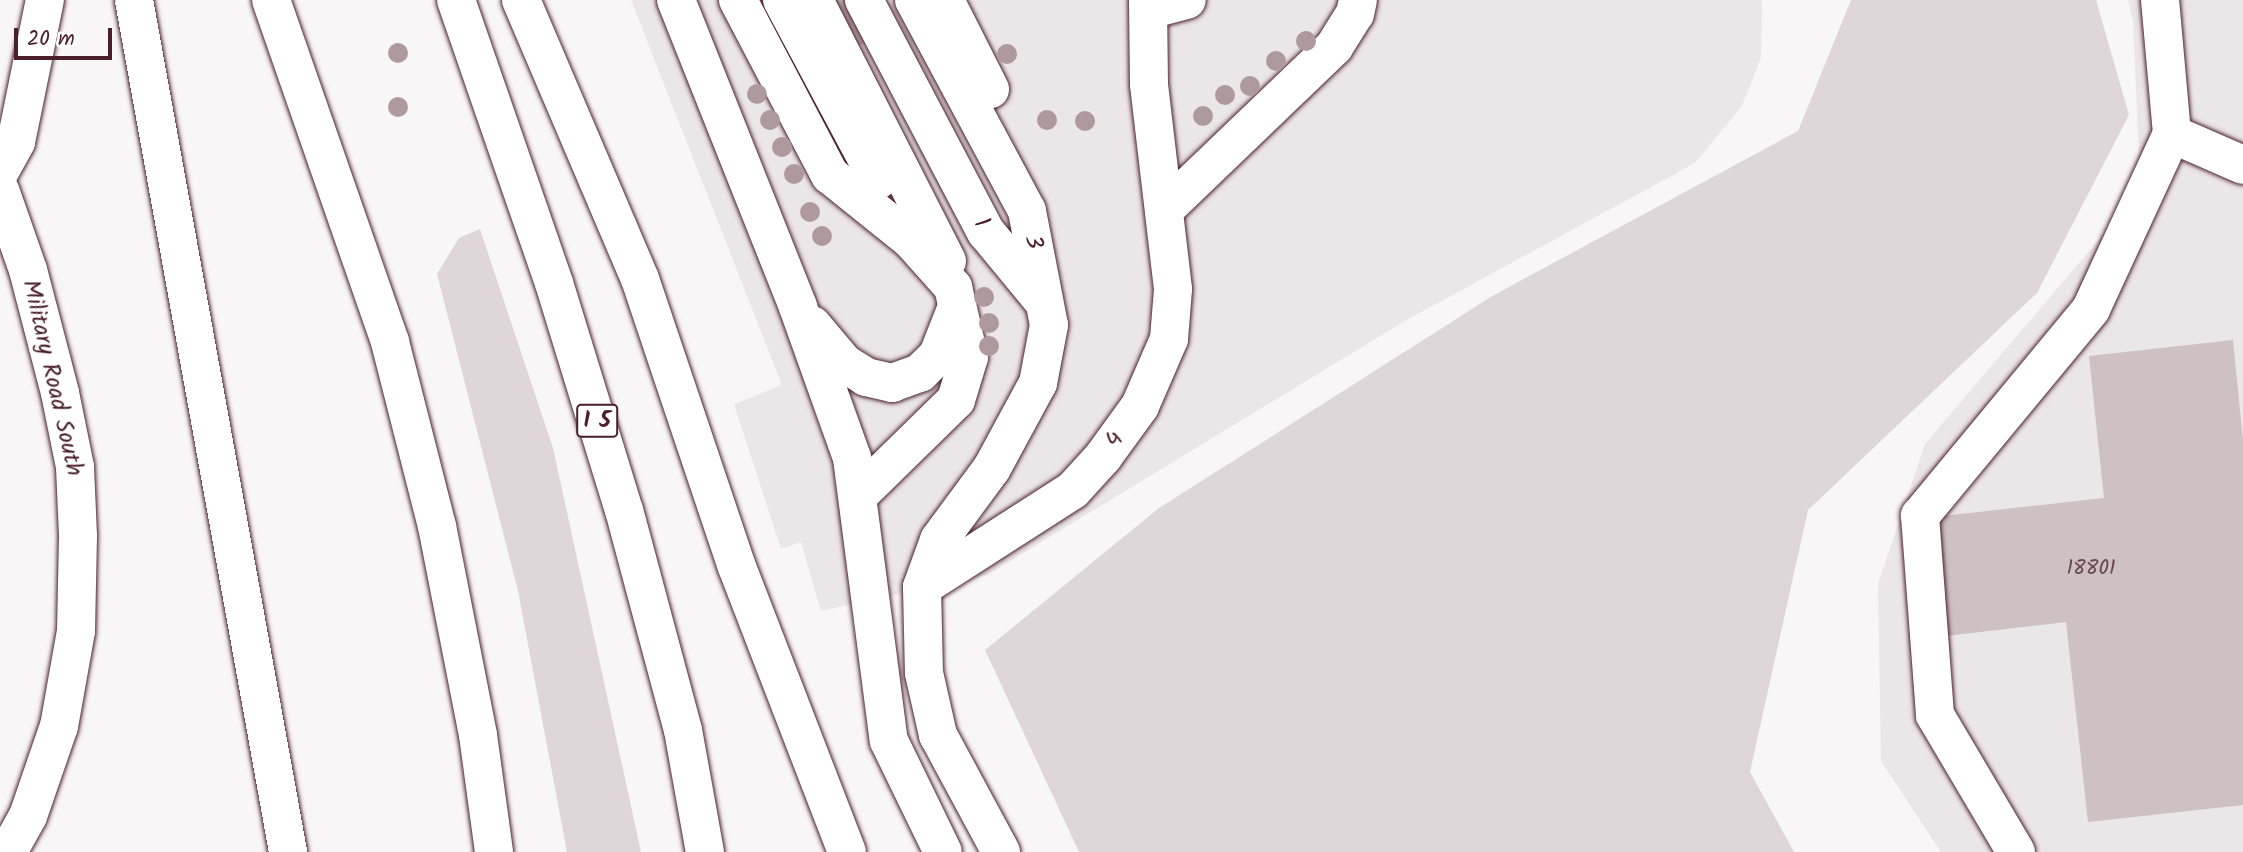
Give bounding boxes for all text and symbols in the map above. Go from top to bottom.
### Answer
scale bar [18,14,116,58]
text: 20 m [27,23,75,56]
street label: 1 [967,213,995,233]
street label: 3 [1018,233,1048,251]
street label: Military Road South [15,277,89,479]
road number: I 5 [576,402,618,440]
street label: 4 [1099,426,1131,454]
house number: 18801 [2067,556,2115,582]

